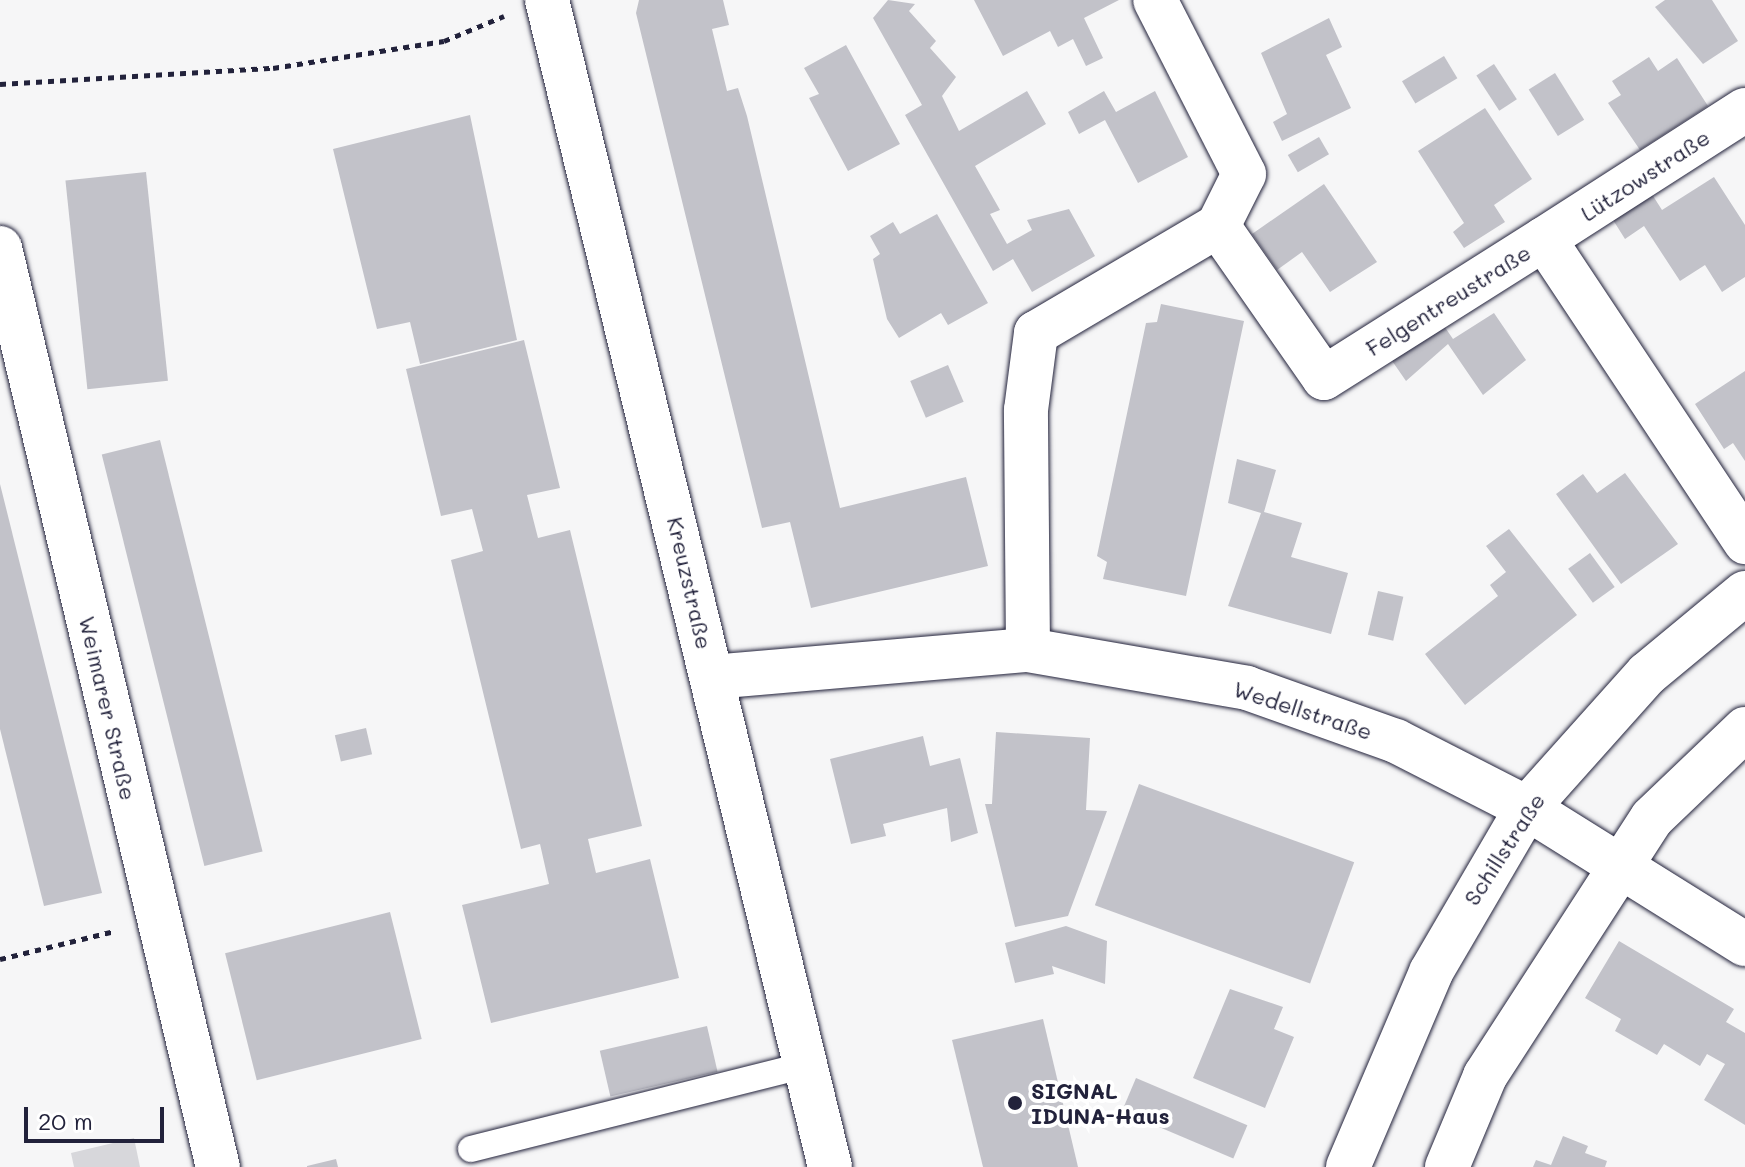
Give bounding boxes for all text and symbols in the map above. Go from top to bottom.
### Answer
street label: Lützowstraße [1576,124,1714,226]
street label: Felgentreustraße [1361,239,1535,361]
street label: Kreuzstraße [662,514,718,652]
street label: Weimarer Straße [74,613,142,803]
street label: Wedellstraße [1230,675,1376,745]
street label: Schillstraße [1458,788,1550,910]
place label: SIGNAL IDUNA-Haus [1031,1077,1170,1128]
scale bar [28,1091,168,1141]
marker: SIGNAL IDUNA-Haus [1006,1094,1024,1112]
text: 20 m [38,1105,93,1136]

